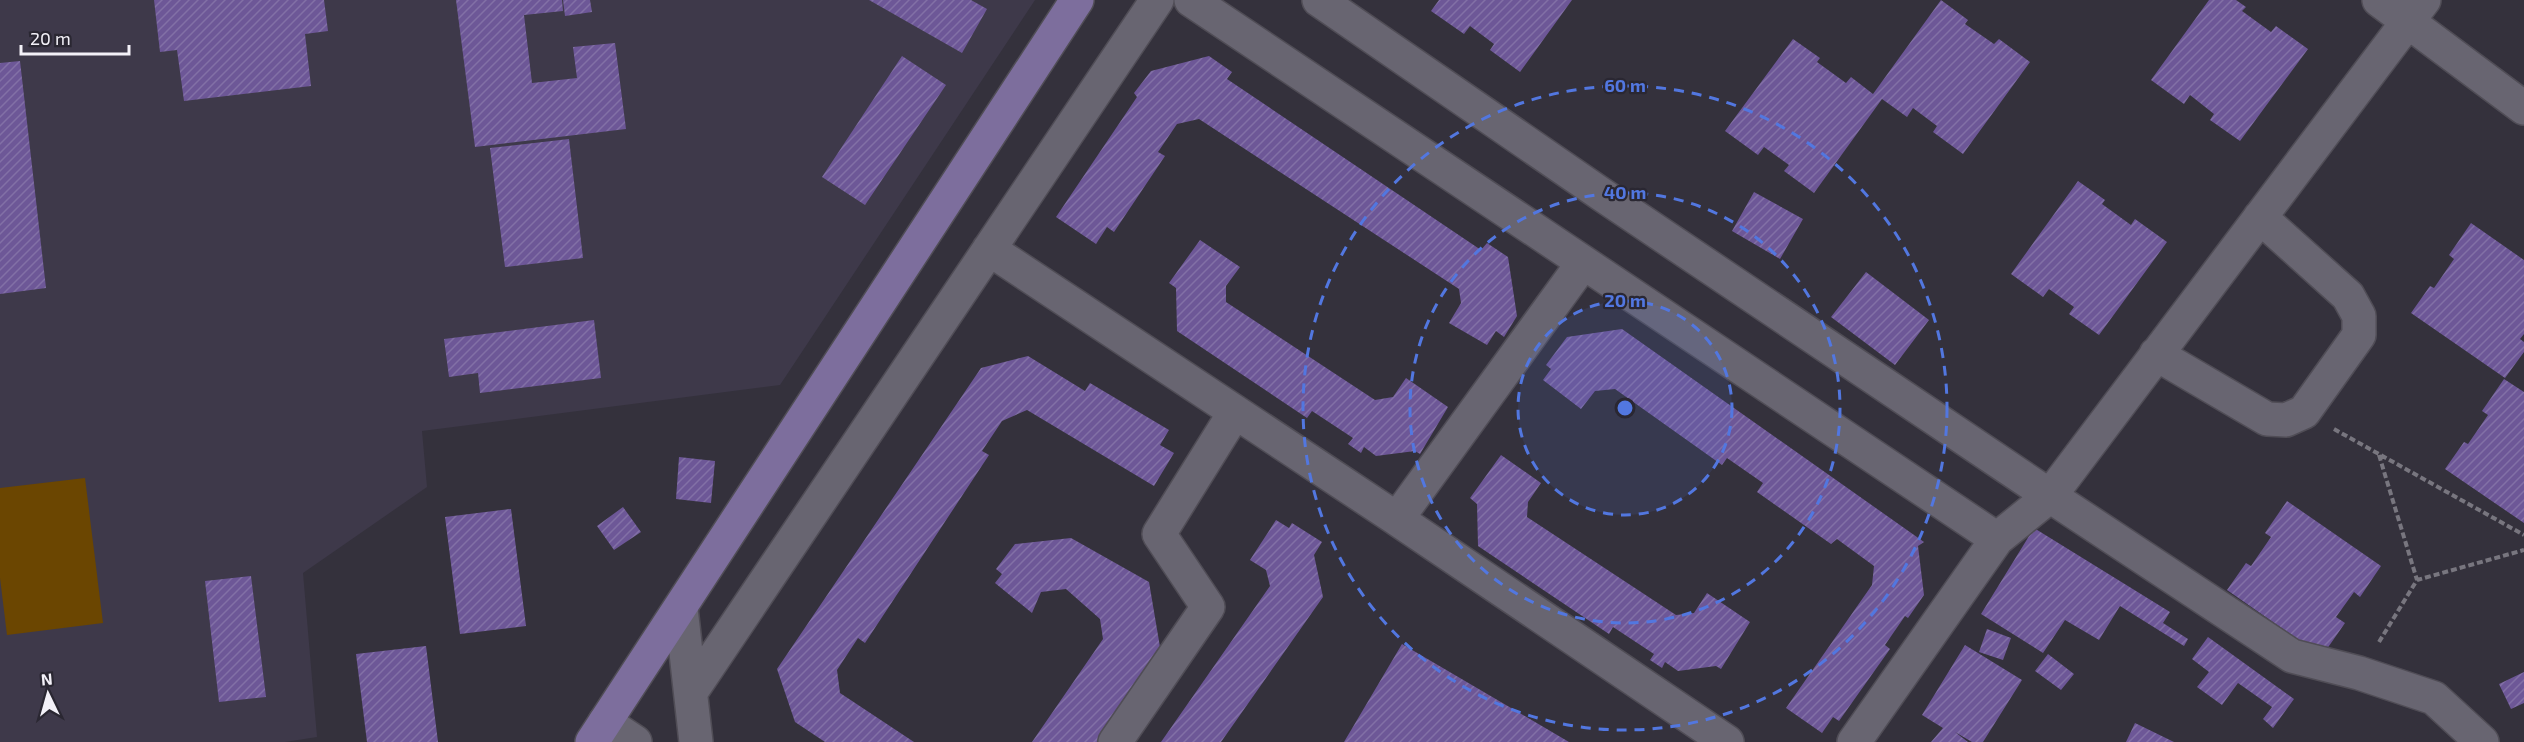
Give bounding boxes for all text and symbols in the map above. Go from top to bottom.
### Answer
scale bar [21,18,129,56]
text: 20 m [30,27,71,49]
text: 60 m [1604,74,1646,96]
text: 40 m [1604,181,1646,203]
text: 20 m [1604,289,1646,311]
centre of rings [1615,398,1635,418]
north arrow [18,664,78,724]
text: N [40,669,53,689]

